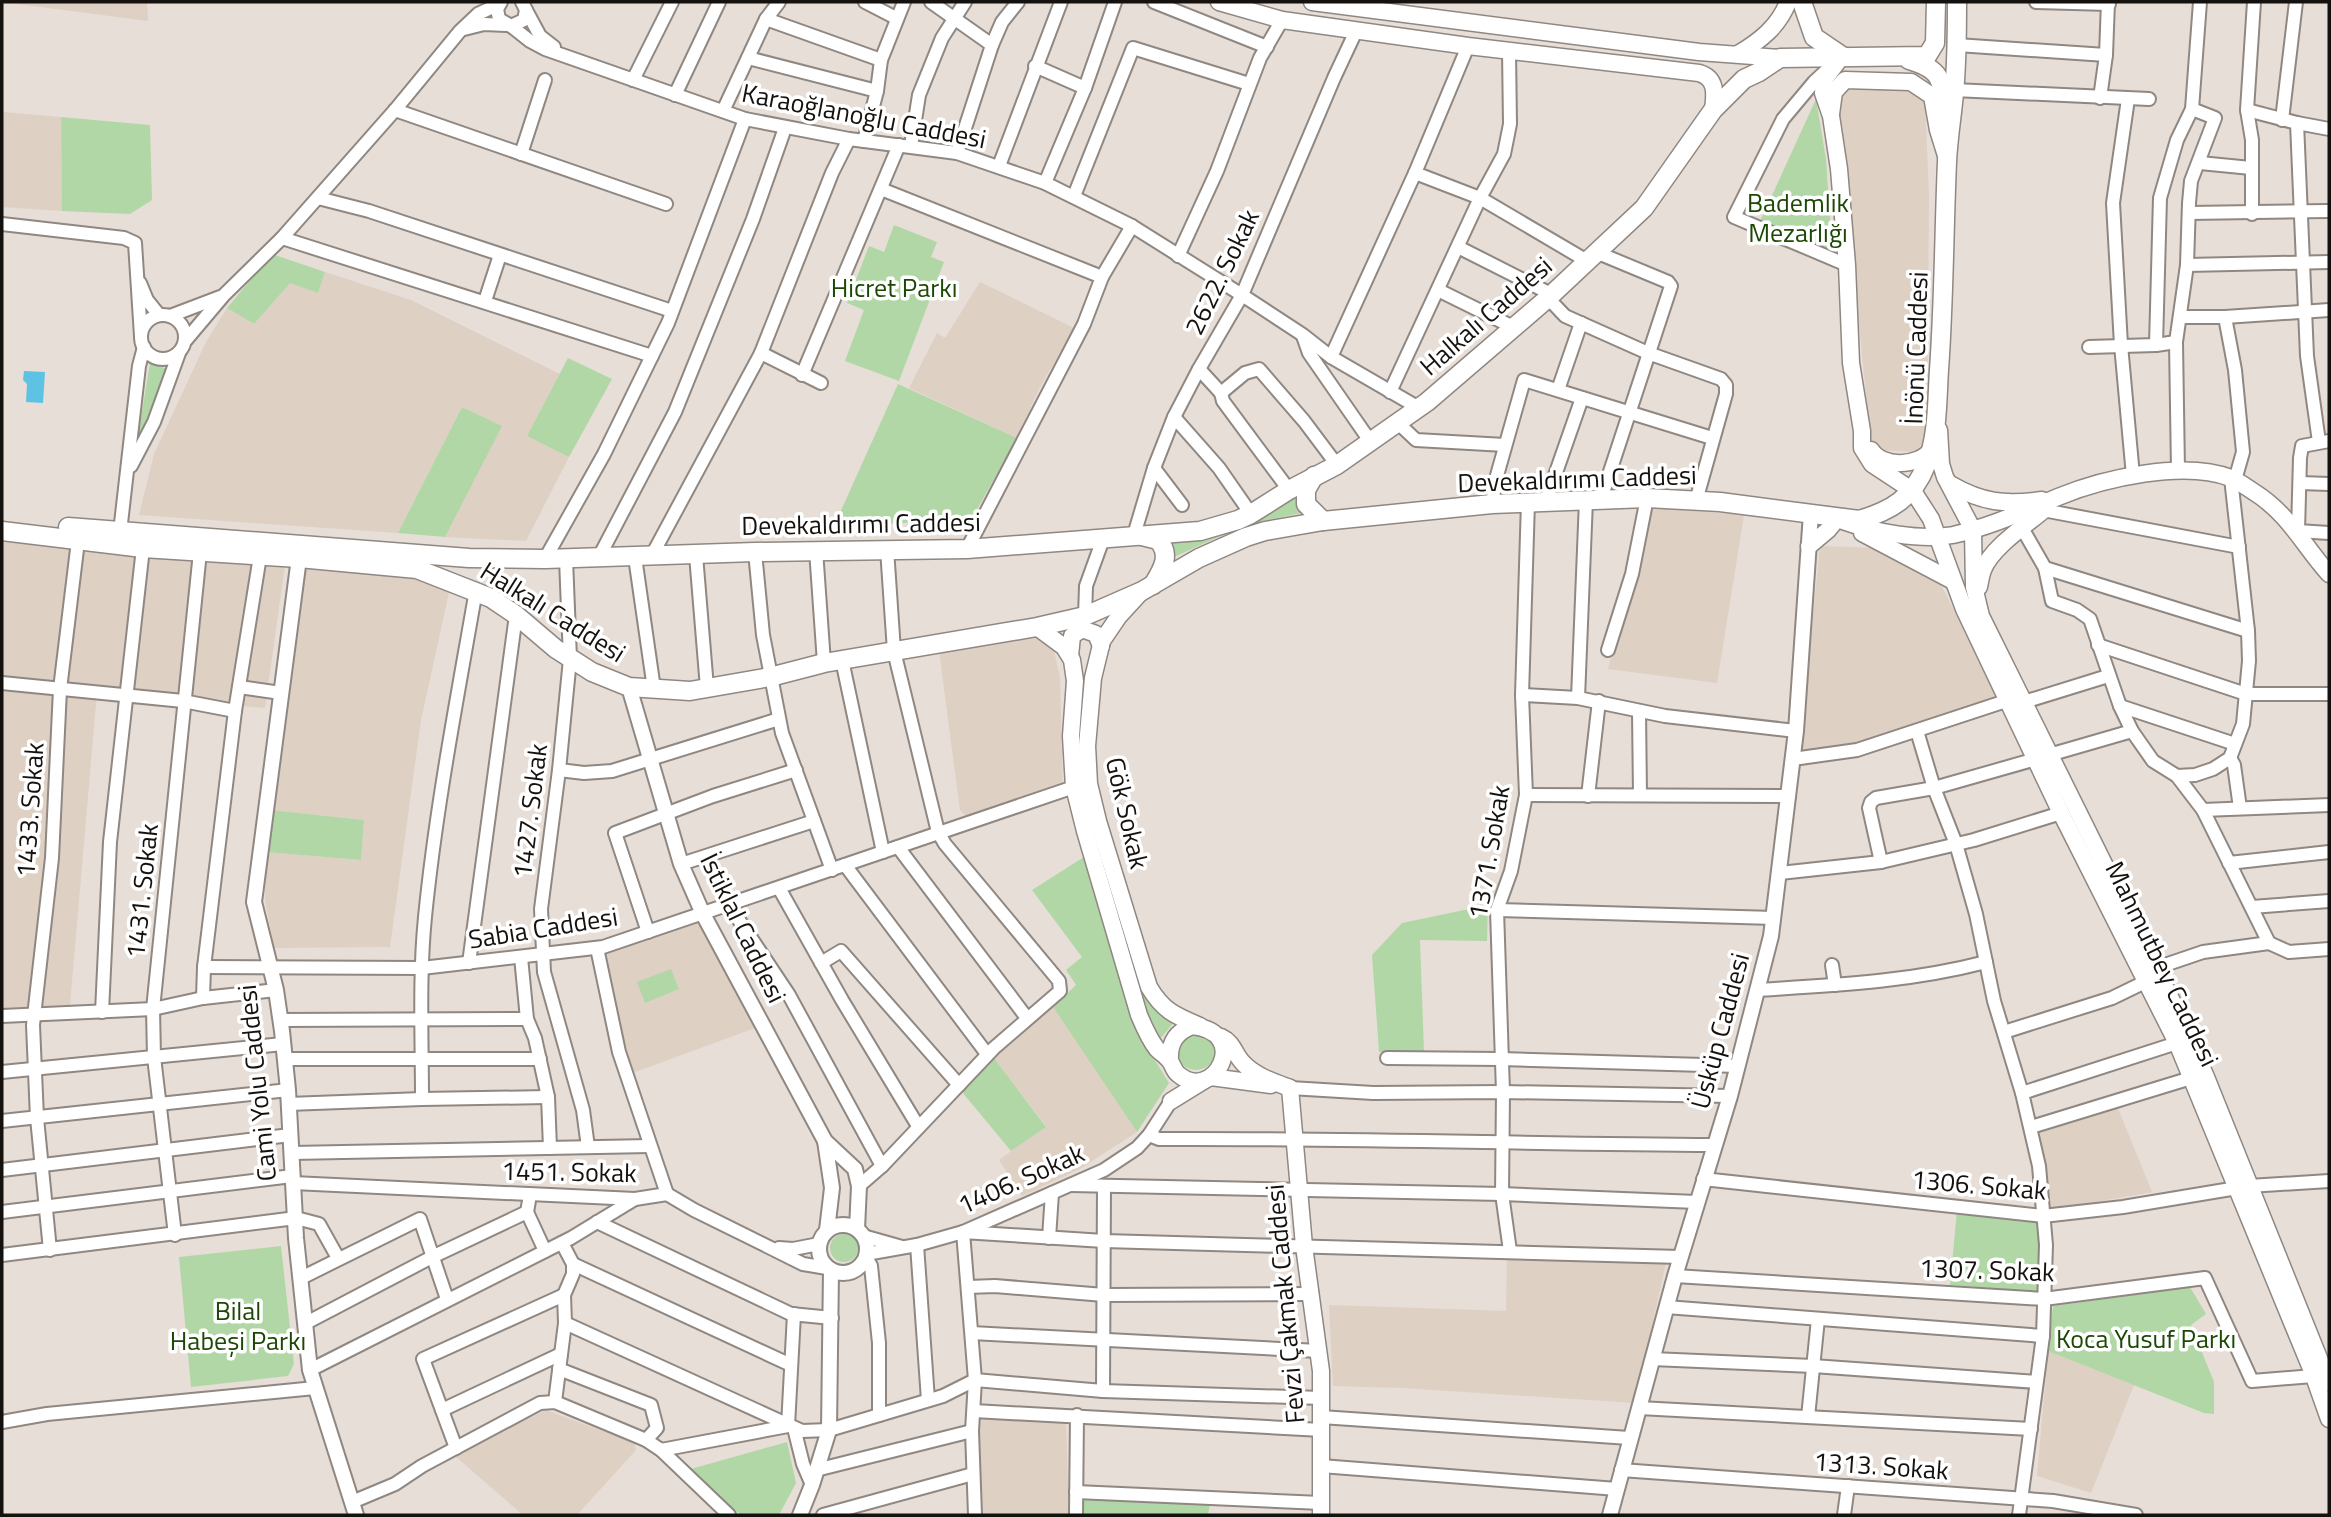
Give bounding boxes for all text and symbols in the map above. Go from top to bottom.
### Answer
street label: Karaoğlanoğlu Caddesi [739,73,990,158]
park label: Bademlik Mezarlığı [1747,183,1849,252]
street label: 2622. Sokak [1174,202,1269,341]
street label: Halkalı Caddesi [1411,247,1561,384]
park label: Hicret Parkı [831,268,957,307]
street label: İnönü Caddesi [1893,271,1938,425]
street label: Devekaldırımı Caddesi [1457,455,1697,502]
street label: Devekaldırımı Caddesi [741,502,981,545]
street label: Halkalı Caddesi [473,551,634,672]
street label: 1433. Sokak [5,741,54,879]
street label: 1427. Sokak [502,741,557,880]
street label: Gök Sokak [1096,753,1159,873]
street label: 1371. Sokak [1458,782,1519,922]
street label: 1431. Sokak [115,822,168,960]
street label: İstiklal Caddesi [690,846,797,1009]
street label: Mahmutbey Caddesi [2096,855,2229,1073]
street label: Sabia Caddesi [465,896,620,959]
street label: Üsküp Caddesi [1680,949,1759,1113]
street label: Cami Yolu Caddesi [227,983,286,1183]
street label: 1406. Sokak [951,1133,1091,1224]
street label: 1451. Sokak [501,1151,637,1192]
street label: 1306. Sokak [1910,1159,2048,1210]
street label: Fevzi Çakmak Caddesi [1255,1183,1314,1425]
street label: 1307. Sokak [1919,1248,2055,1291]
park label: Bilal Habeşi Parkı [170,1291,306,1360]
park label: Koca Yusuf Parkı [2056,1319,2236,1358]
street label: 1313. Sokak [1812,1441,1950,1490]

